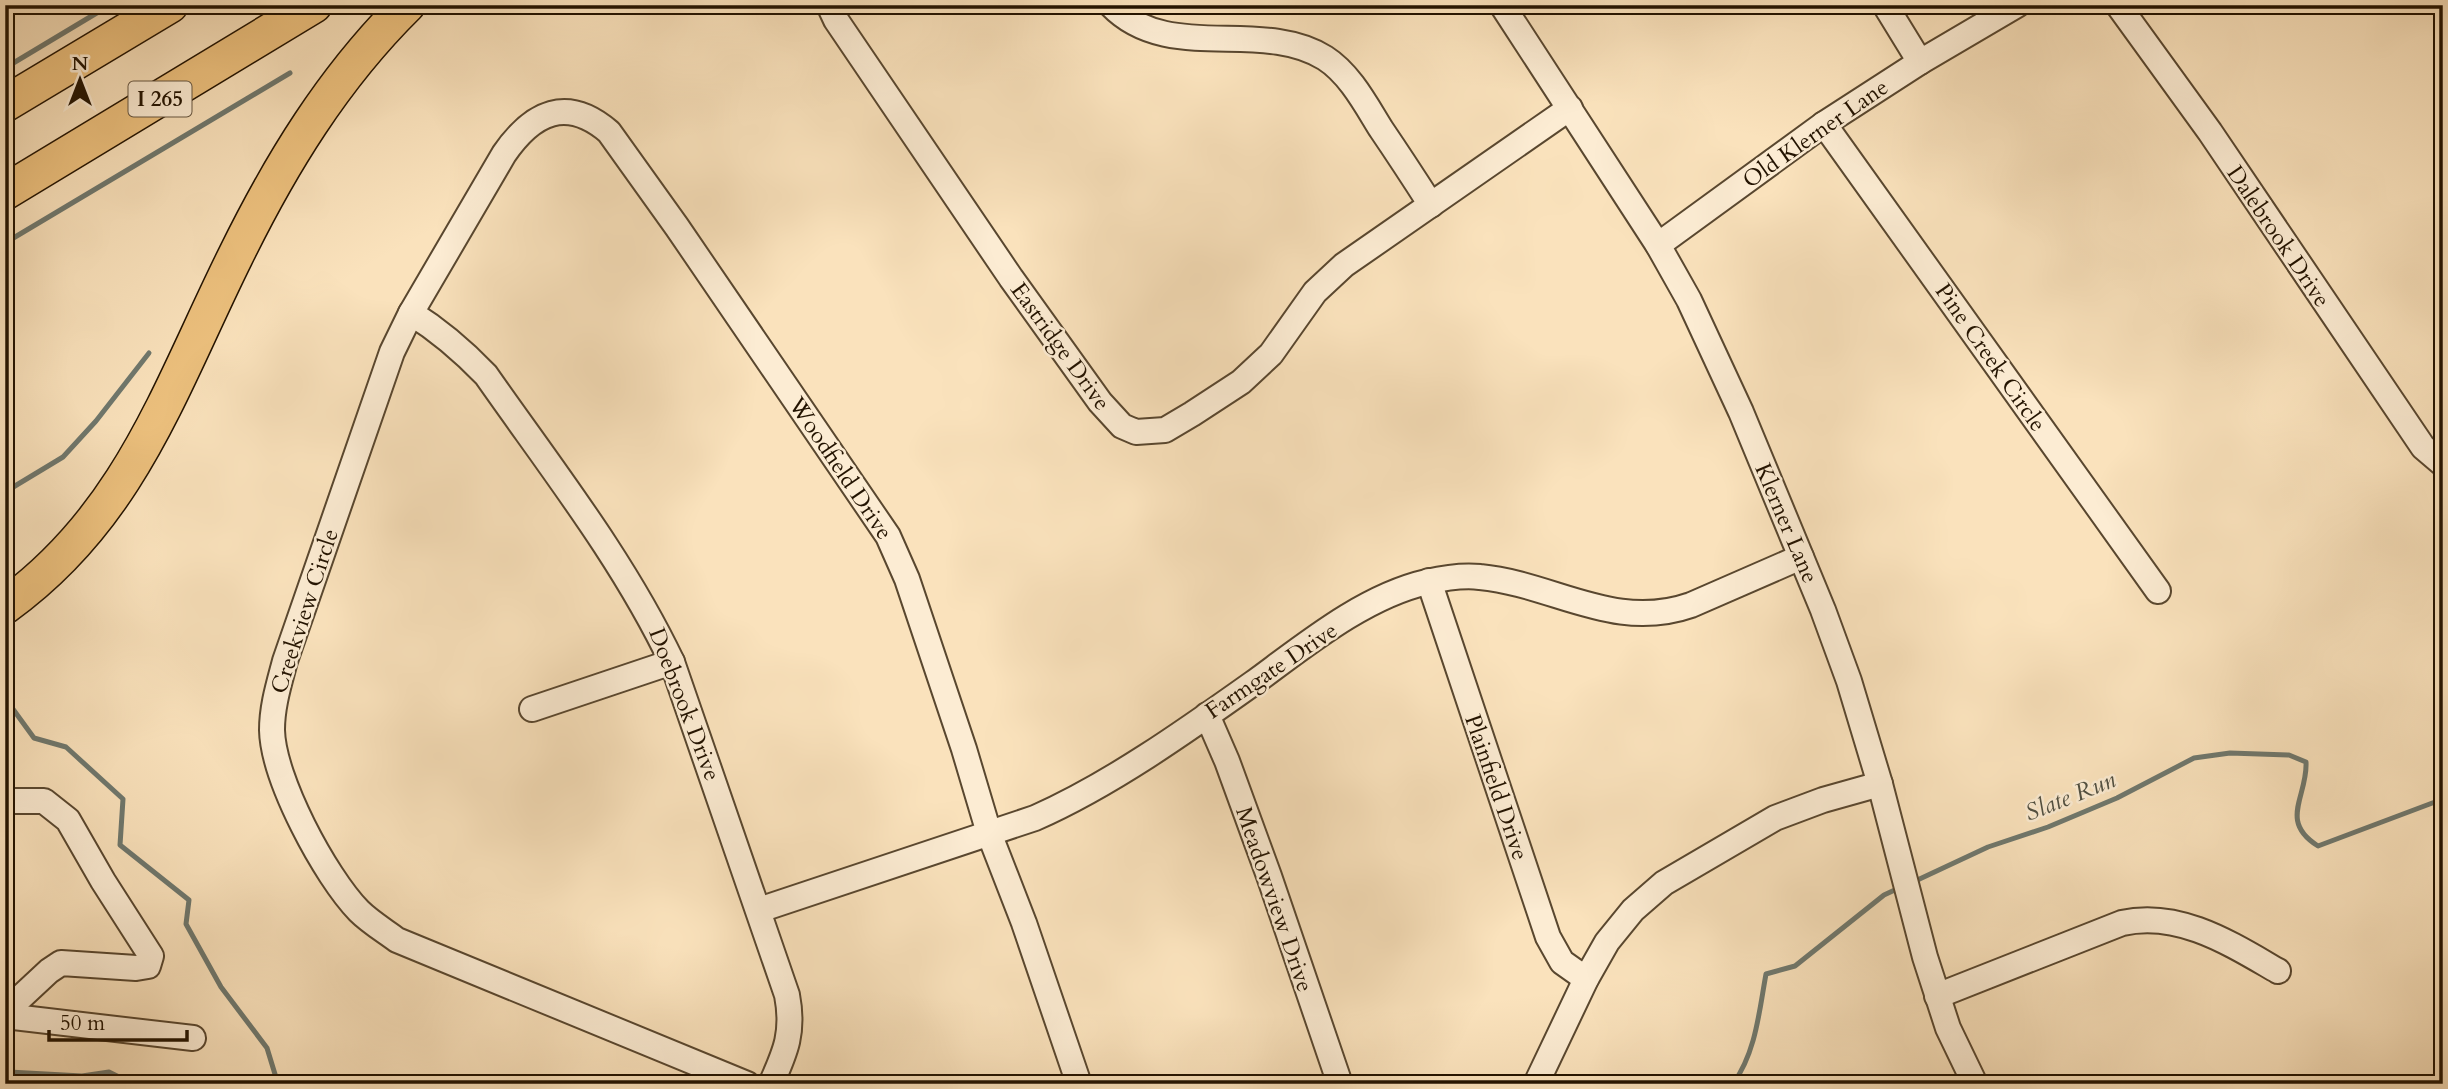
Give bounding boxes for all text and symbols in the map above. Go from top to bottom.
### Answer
north arrow [46,46,116,116]
text: N [72,51,89,77]
street label: Old Klerner Lane [1736,72,1894,195]
road number: I 265 [128,82,192,116]
street label: Dalebrook Drive [2220,159,2337,313]
street label: Eastridge Drive [1004,276,1118,417]
street label: Pine Creek Circle [1928,277,2053,438]
street label: Woodfield Drive [781,390,900,546]
street label: Klerner Lane [1747,459,1826,588]
street label: Creekview Circle [263,525,346,698]
street label: Farmgate Drive [1199,615,1343,726]
street label: Doebrook Drive [641,623,728,785]
street label: Plainfield Drive [1457,710,1536,864]
water label: Slate Run [2020,763,2121,830]
street label: Meadowview Drive [1228,802,1321,996]
scale bar [49,998,187,1042]
text: 50 m [60,1009,105,1038]

